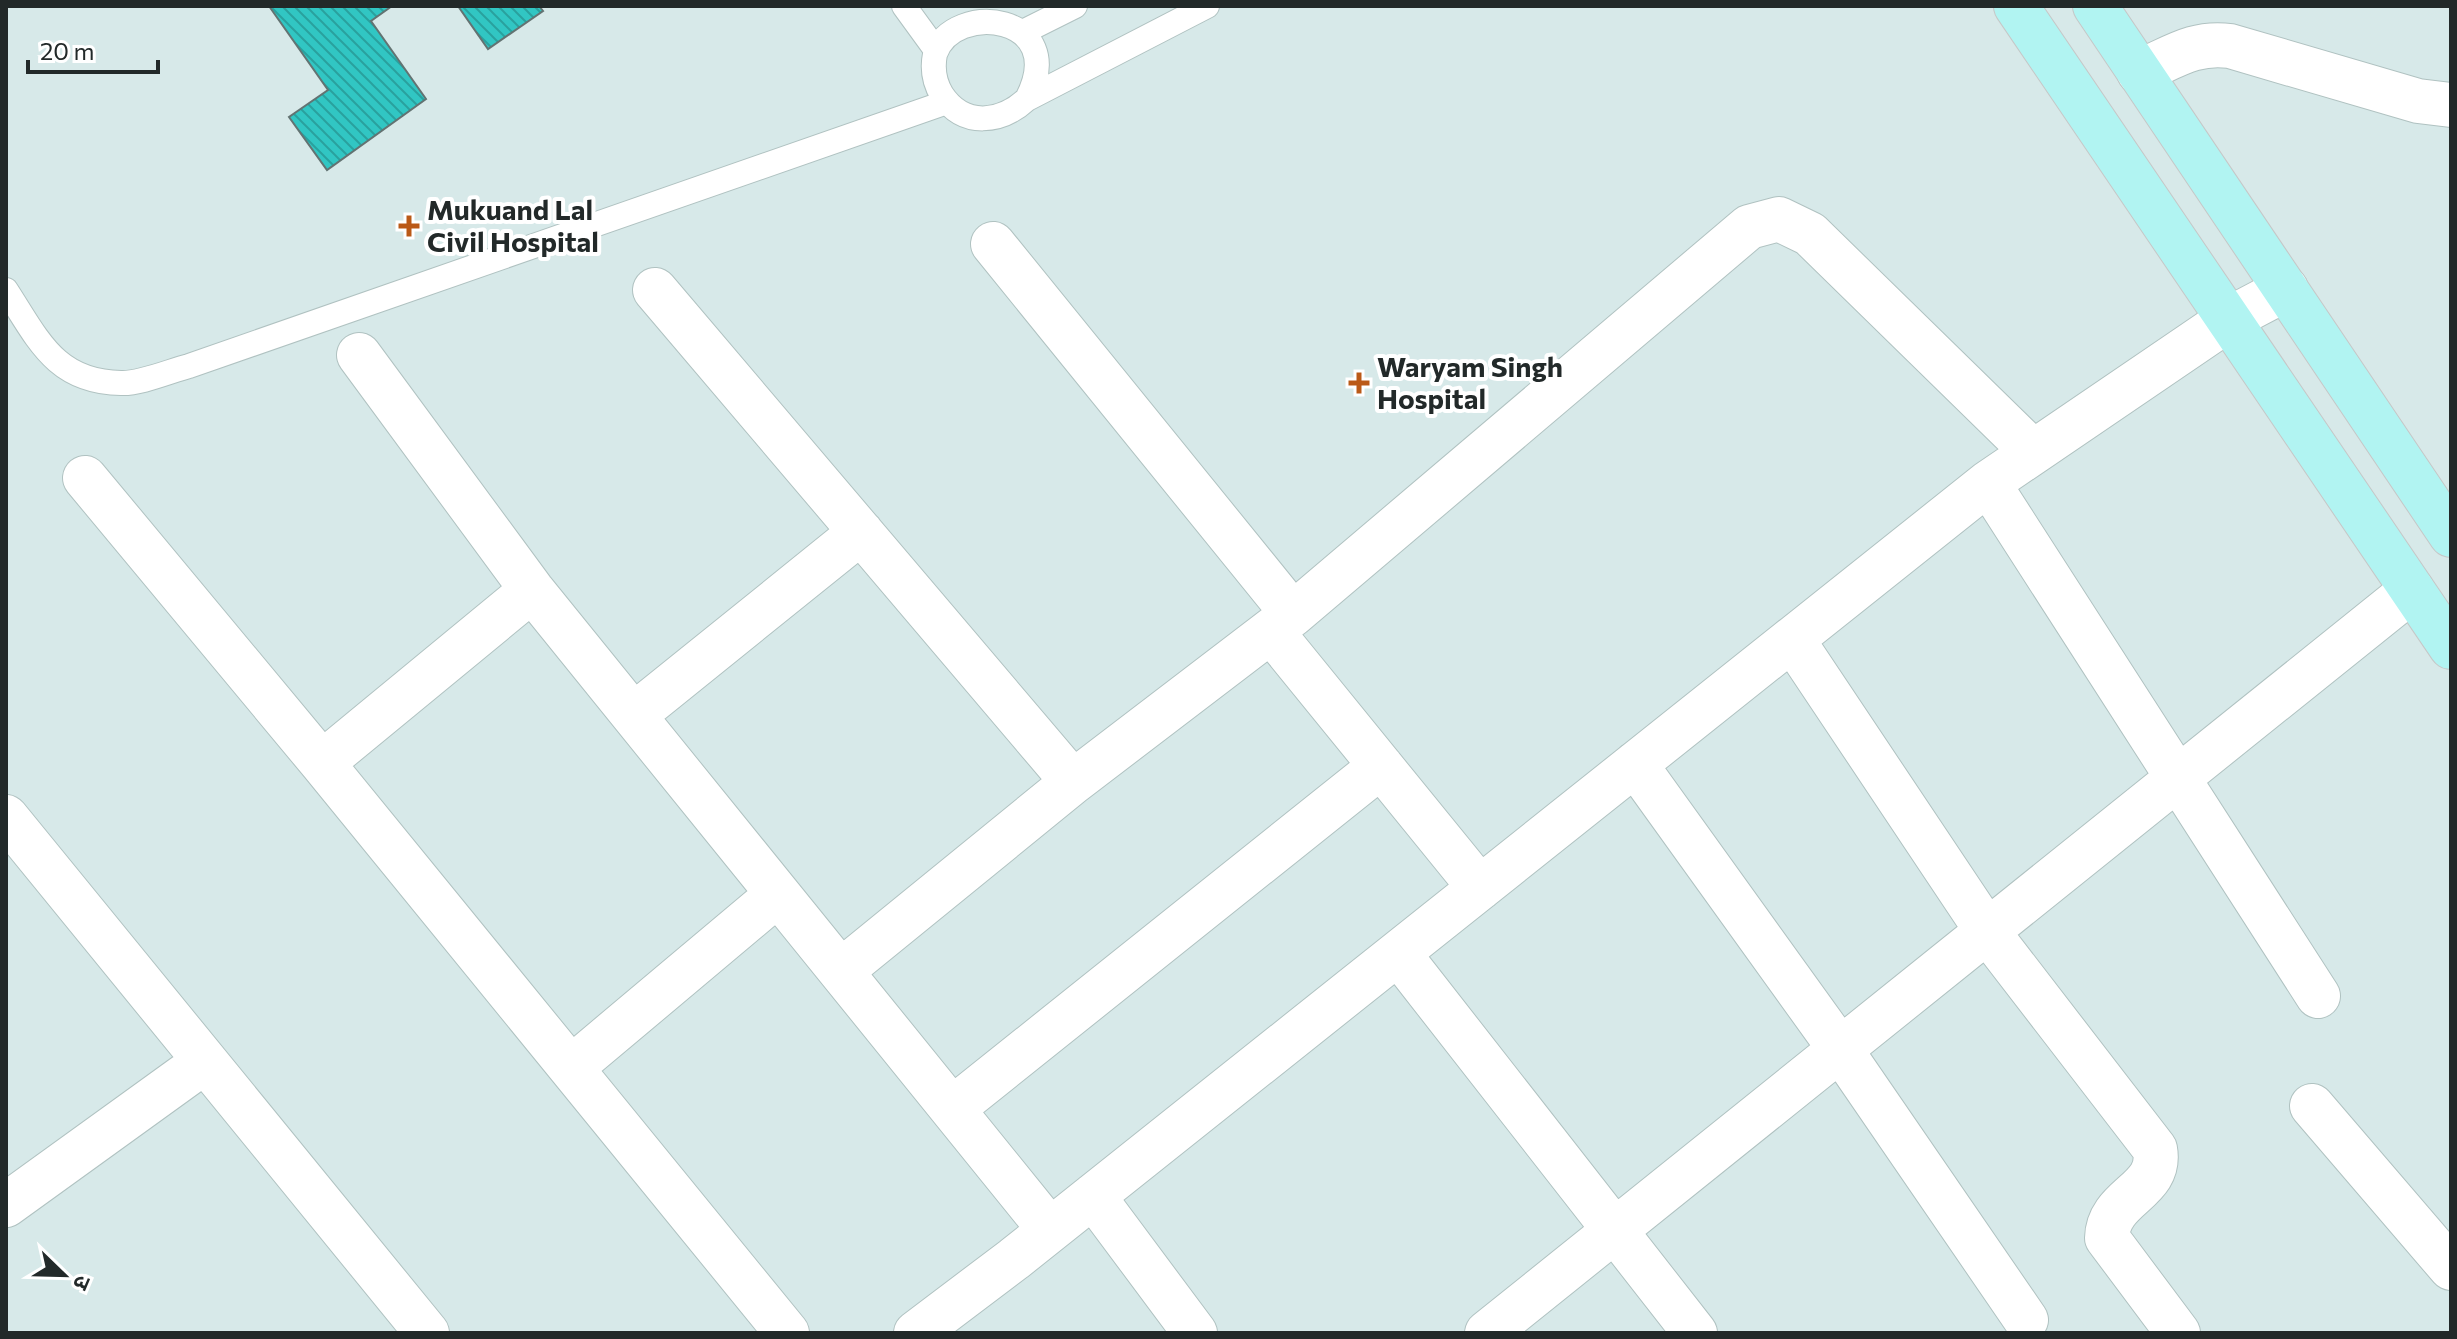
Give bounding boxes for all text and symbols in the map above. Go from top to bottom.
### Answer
scale bar [28,24,158,74]
text: 20 m [40,36,94,65]
place label: Mukuand Lal Civil Hospital [427,192,599,258]
marker: Mukuand Lal Civil Hospital [398,215,420,237]
place label: Waryam Singh Hospital [1377,349,1563,415]
marker: Waryam Singh Hospital [1348,372,1370,394]
north arrow [24,1235,104,1315]
text: उ [67,1272,98,1295]

